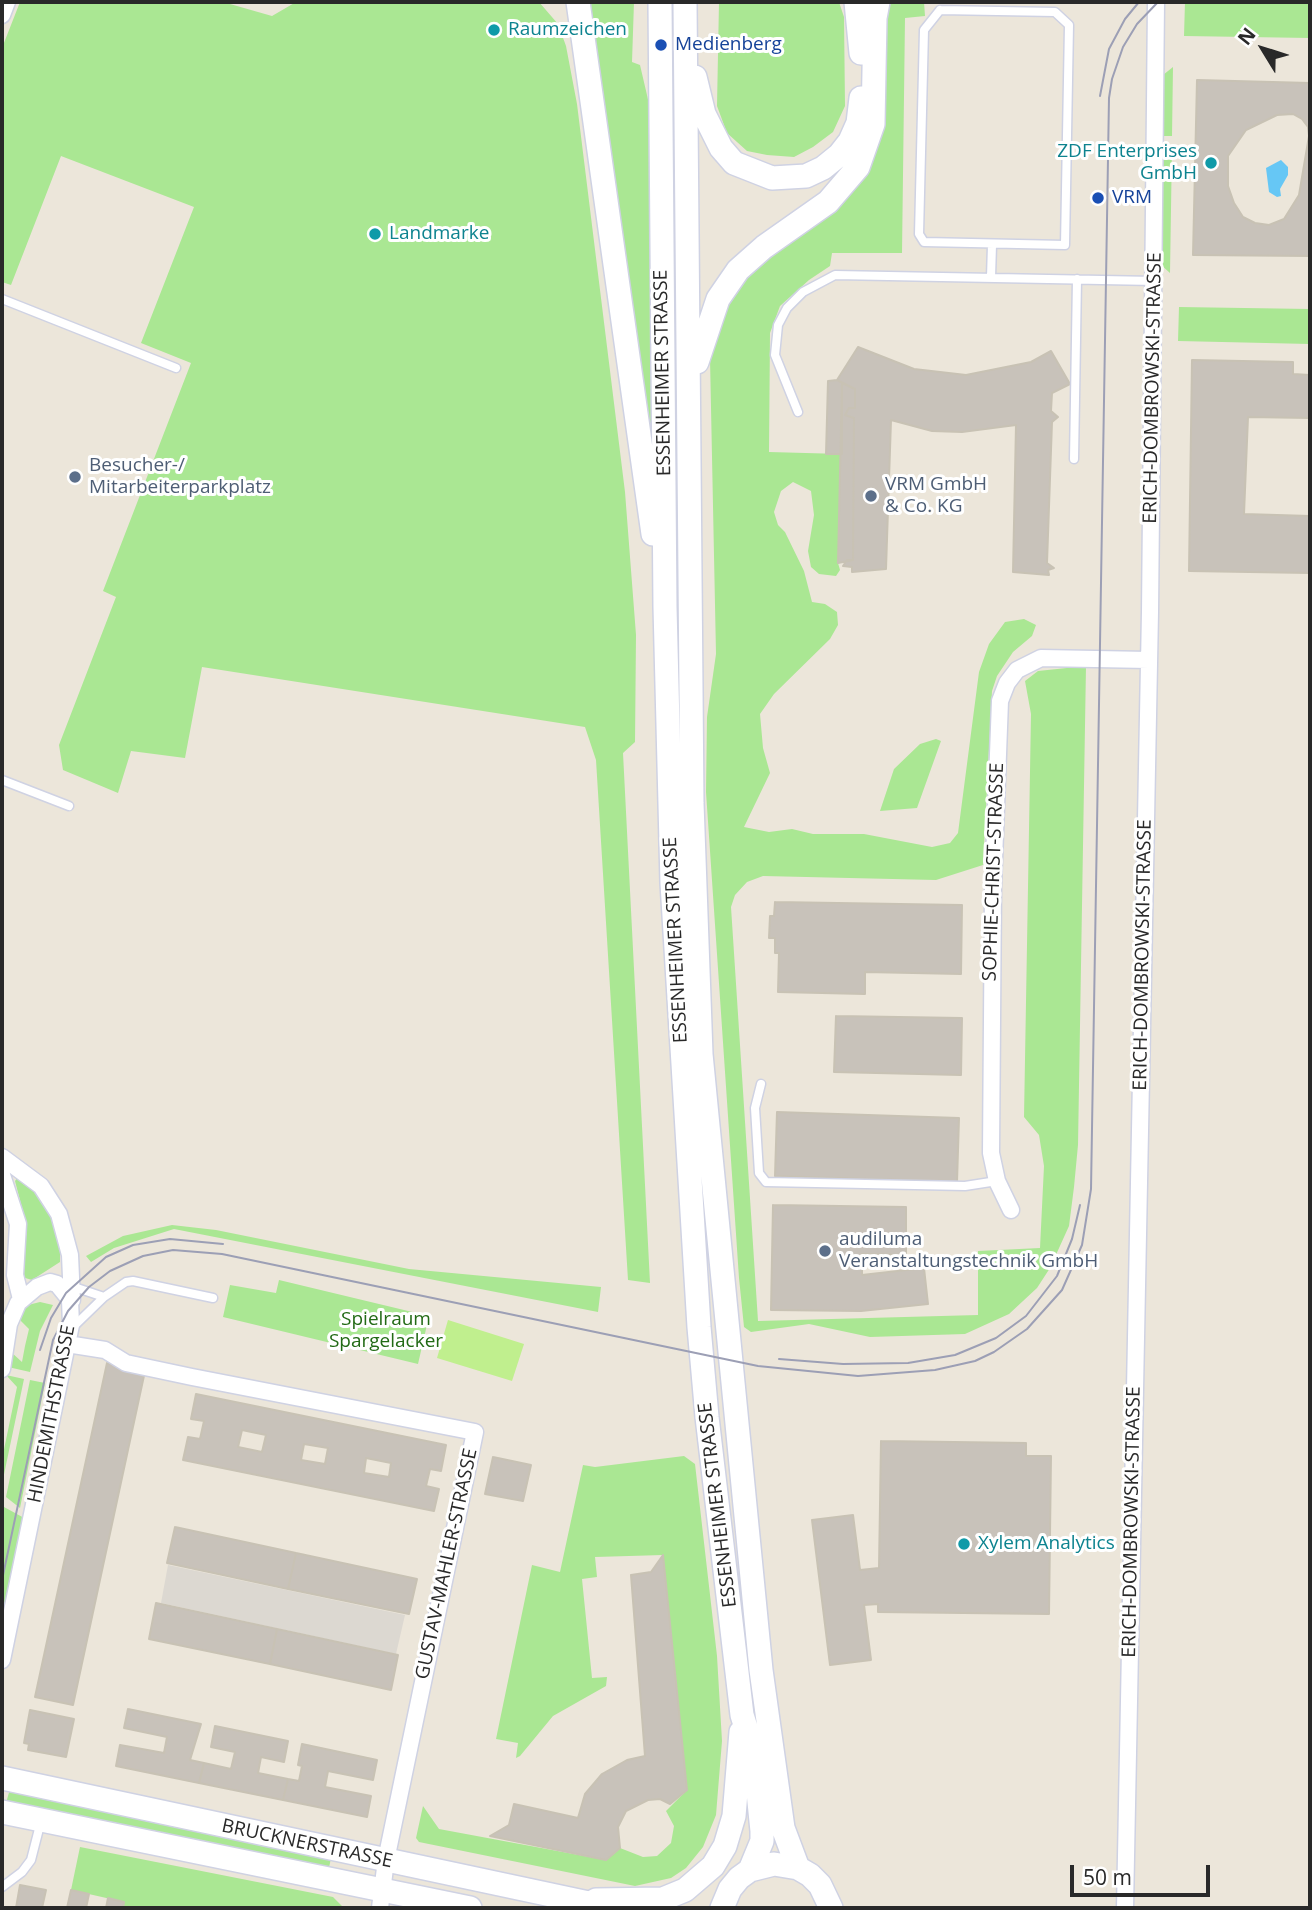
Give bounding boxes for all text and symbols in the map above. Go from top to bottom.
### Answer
north arrow [1228,14,1298,84]
place label: Raumzeichen [508,19,627,41]
marker: Raumzeichen [486,22,502,38]
text: N [1231,22,1261,50]
place label: Medienberg [675,34,782,56]
marker: Medienberg [653,37,669,53]
place label: ZDF Enterprises GmbH [1057,141,1197,185]
marker: ZDF Enterprises GmbH [1203,155,1219,171]
place label: VRM [1112,187,1152,209]
marker: VRM [1090,190,1106,206]
place label: Landmarke [389,223,489,245]
marker: Landmarke [367,226,383,242]
street label: ERICH-DOMBROWSKI-STRASSE [1139,252,1167,524]
street label: ESSENHEIMER STRASSE [650,270,676,476]
place label: Besucher-/ Mitarbeiterparkplatz [89,455,271,499]
marker: Besucher-/ Mitarbeiterparkplatz [67,469,83,485]
place label: VRM GmbH & Co. KG [885,474,987,518]
marker: VRM GmbH & Co. KG [863,488,879,504]
street label: SOPHIE-CHRIST-STRASSE [979,762,1009,982]
street label: ERICH-DOMBROWSKI-STRASSE [1129,819,1157,1091]
street label: ESSENHEIMER STRASSE [659,836,693,1044]
place label: audiluma Veranstaltungstechnik GmbH [839,1229,1098,1273]
marker: audiluma Veranstaltungstechnik GmbH [817,1243,833,1259]
park label: Spielraum Spargelacker [329,1309,443,1353]
street label: HINDEMITHSTRASSE [24,1323,80,1505]
street label: ERICH-DOMBROWSKI-STRASSE [1118,1386,1146,1658]
street label: ESSENHEIMER STRASSE [694,1401,742,1609]
street label: GUSTAV-MAHLER-STRASSE [411,1446,483,1682]
place label: Xylem Analytics [978,1533,1115,1555]
marker: Xylem Analytics [956,1536,972,1552]
street label: BRUCKNERSTRASSE [220,1815,394,1873]
scale bar [1074,1850,1214,1894]
text: 50 m [1083,1863,1132,1891]

